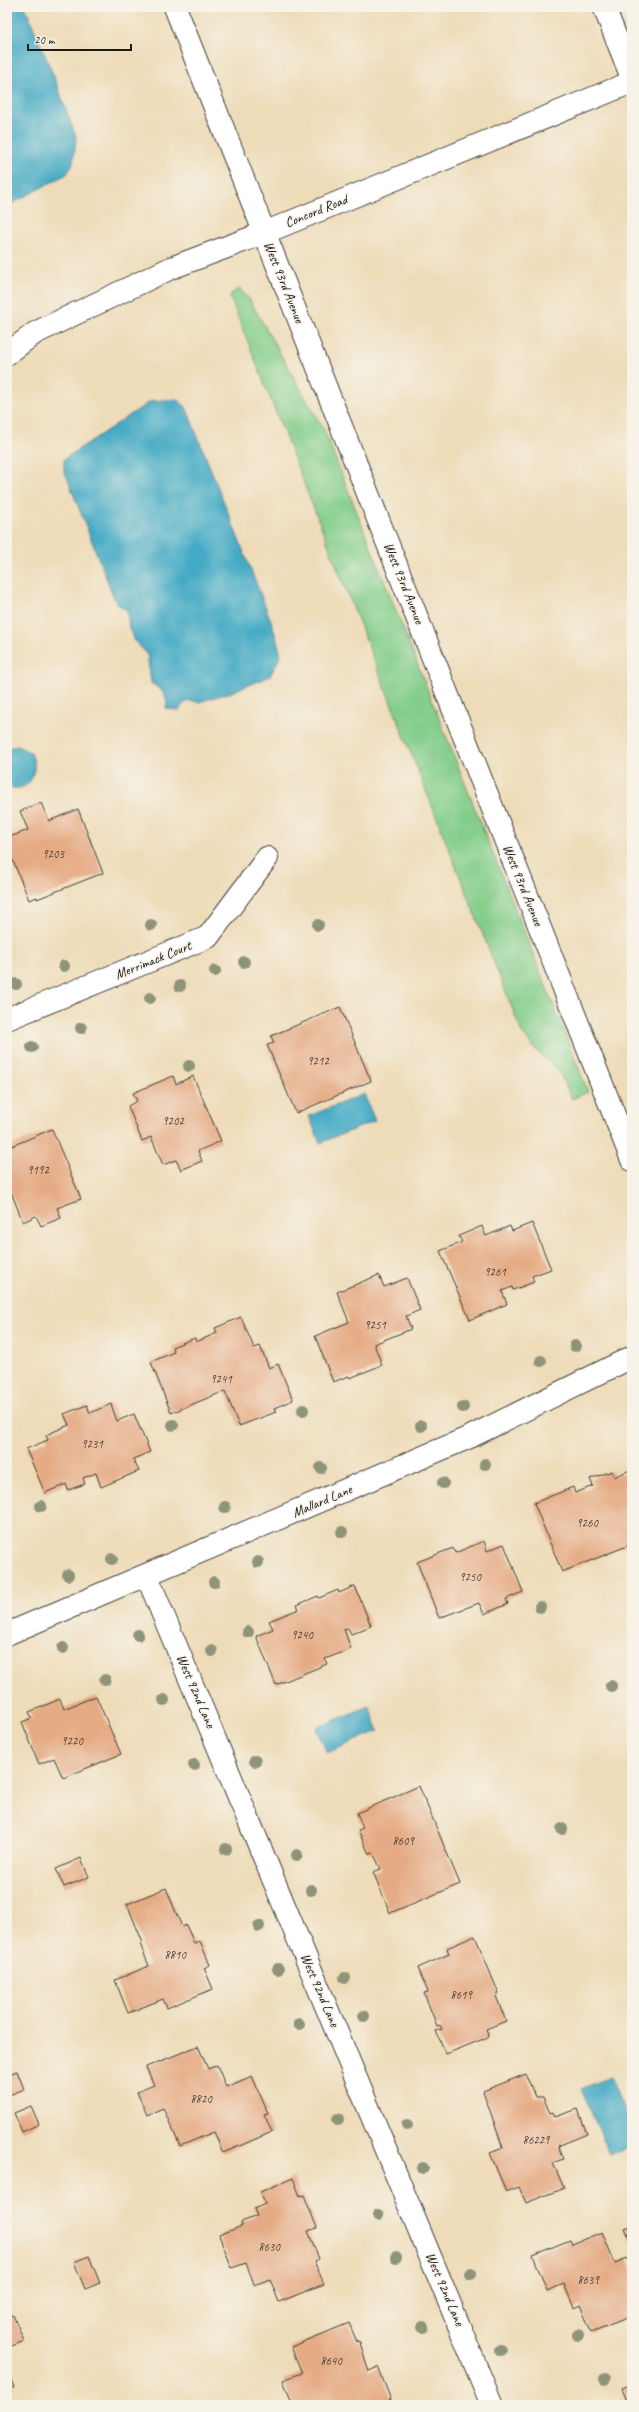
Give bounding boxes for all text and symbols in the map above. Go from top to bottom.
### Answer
scale bar [28,26,131,52]
text: 20 m [34,32,56,48]
street label: Concord Road [282,190,352,231]
street label: West 93rd Avenue [260,239,309,327]
street label: West 93rd Avenue [380,540,429,628]
street label: West 93rd Avenue [499,842,548,930]
house number: 9203 [42,846,65,862]
street label: Merrimack Court [112,936,195,983]
house number: 9212 [307,1053,330,1069]
house number: 9202 [162,1113,185,1129]
house number: 9192 [27,1162,50,1178]
house number: 9261 [484,1264,506,1280]
house number: 9251 [364,1317,386,1333]
house number: 9241 [210,1371,232,1387]
house number: 9231 [81,1436,103,1452]
street label: Mallard Lane [290,1480,356,1521]
house number: 9260 [576,1515,599,1531]
house number: 9250 [459,1569,482,1585]
house number: 9240 [291,1627,314,1643]
street label: West 92nd Lane [173,1652,220,1732]
house number: 9220 [61,1733,84,1749]
house number: 8609 [392,1833,415,1849]
house number: 8810 [164,1947,187,1963]
street label: West 92nd Lane [297,1951,344,2031]
house number: 8619 [450,1987,473,2003]
house number: 8820 [190,2091,213,2107]
house number: 86229 [522,2132,551,2148]
house number: 8630 [258,2239,281,2255]
street label: West 92nd Lane [422,2250,469,2330]
house number: 8639 [577,2272,600,2288]
house number: 8640 [320,2353,343,2369]

